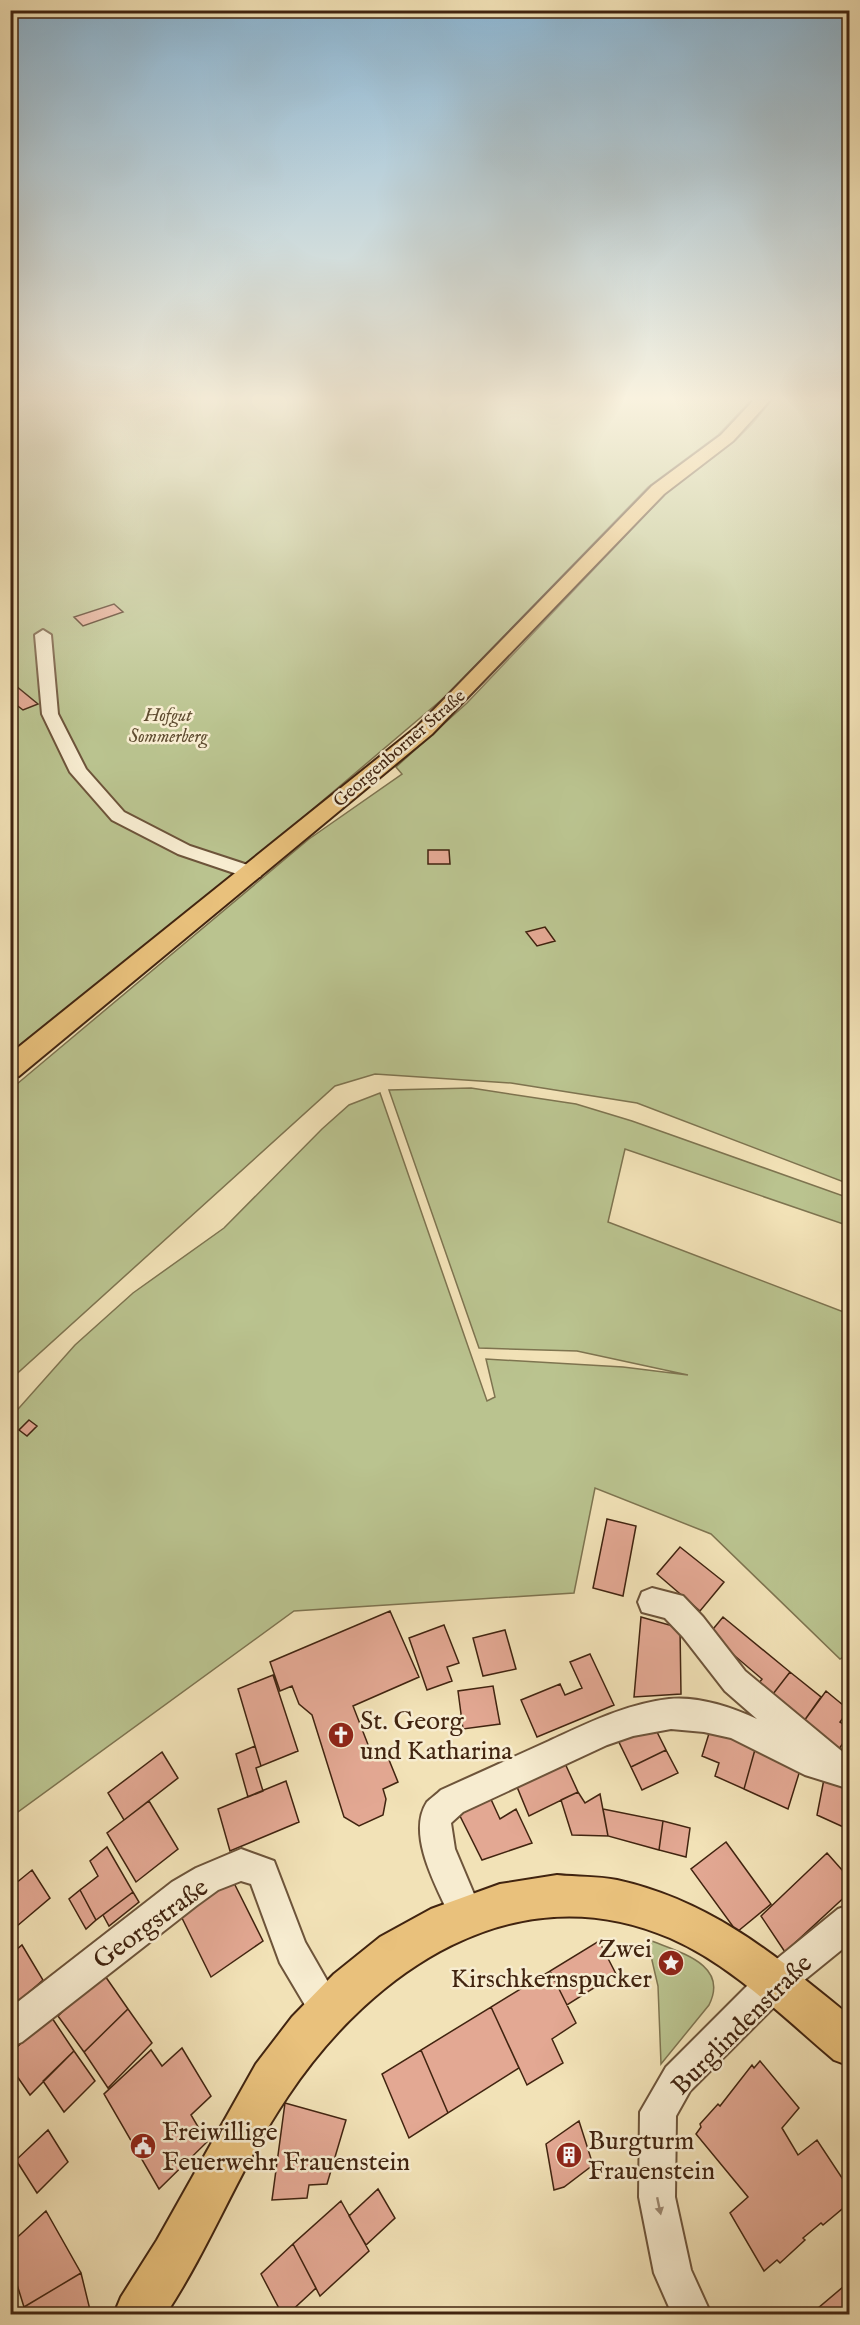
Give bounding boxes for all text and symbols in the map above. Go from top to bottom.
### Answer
street label: Georgenborner Straße [329,685,471,813]
park label: Hofgut Sommerberg [129,705,208,749]
place label: St. Georg und Katharina [360,1705,513,1768]
church icon: St. Georg und Katharina [326,1720,356,1750]
street label: Georgstraße [87,1871,215,1977]
place label: Zwei Kirschkernspucker [451,1933,652,1996]
place icon: Zwei Kirschkernspucker [656,1948,686,1978]
street label: Burglindenstraße [665,1948,820,2103]
place label: Freiwillige Feuerwehr Frauenstein [162,2116,410,2179]
place label: Burgturm Frauenstein [588,2125,715,2188]
public building icon: Freiwillige Feuerwehr Frauenstein [128,2131,158,2161]
building icon: Burgturm Frauenstein [554,2140,584,2170]
one-way arrow [655,2197,664,2216]

